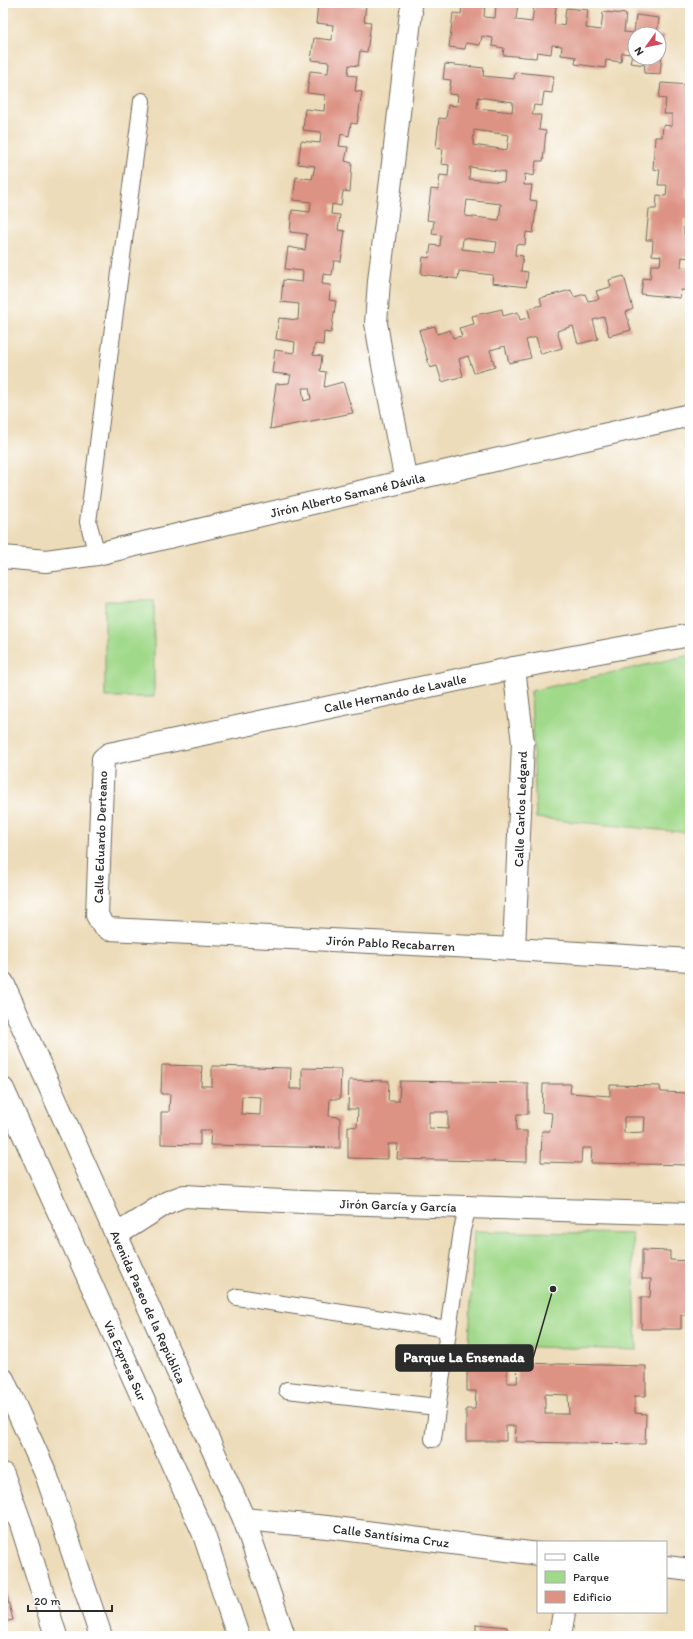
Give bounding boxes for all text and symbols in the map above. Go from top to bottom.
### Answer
north arrow [627,26,667,66]
text: N [632,45,647,58]
street label: Jirón Alberto Samané Dávila [269,470,427,521]
street label: Calle Hernando de Lavalle [322,671,468,716]
street label: Calle Carlos Ledgard [511,751,530,867]
street label: Calle Eduardo Derteano [91,770,110,904]
street label: Jirón Pablo Recabarren [326,933,456,954]
street label: Jirón García y García [339,1196,457,1215]
street label: Avenida Paseo de la República [107,1228,189,1386]
street label: Via Expresa Sur [101,1318,150,1403]
callout: Parque La Ensenada [396,1345,533,1371]
text: Parque La Ensenada [403,1349,525,1366]
street label: Calle Santísima Cruz [332,1521,450,1551]
legend [537,1541,667,1613]
text: Calle [573,1550,600,1564]
text: Parque [573,1570,609,1584]
scale bar [28,1587,112,1613]
text: Edificio [573,1590,612,1604]
text: 20 m [34,1594,61,1608]

